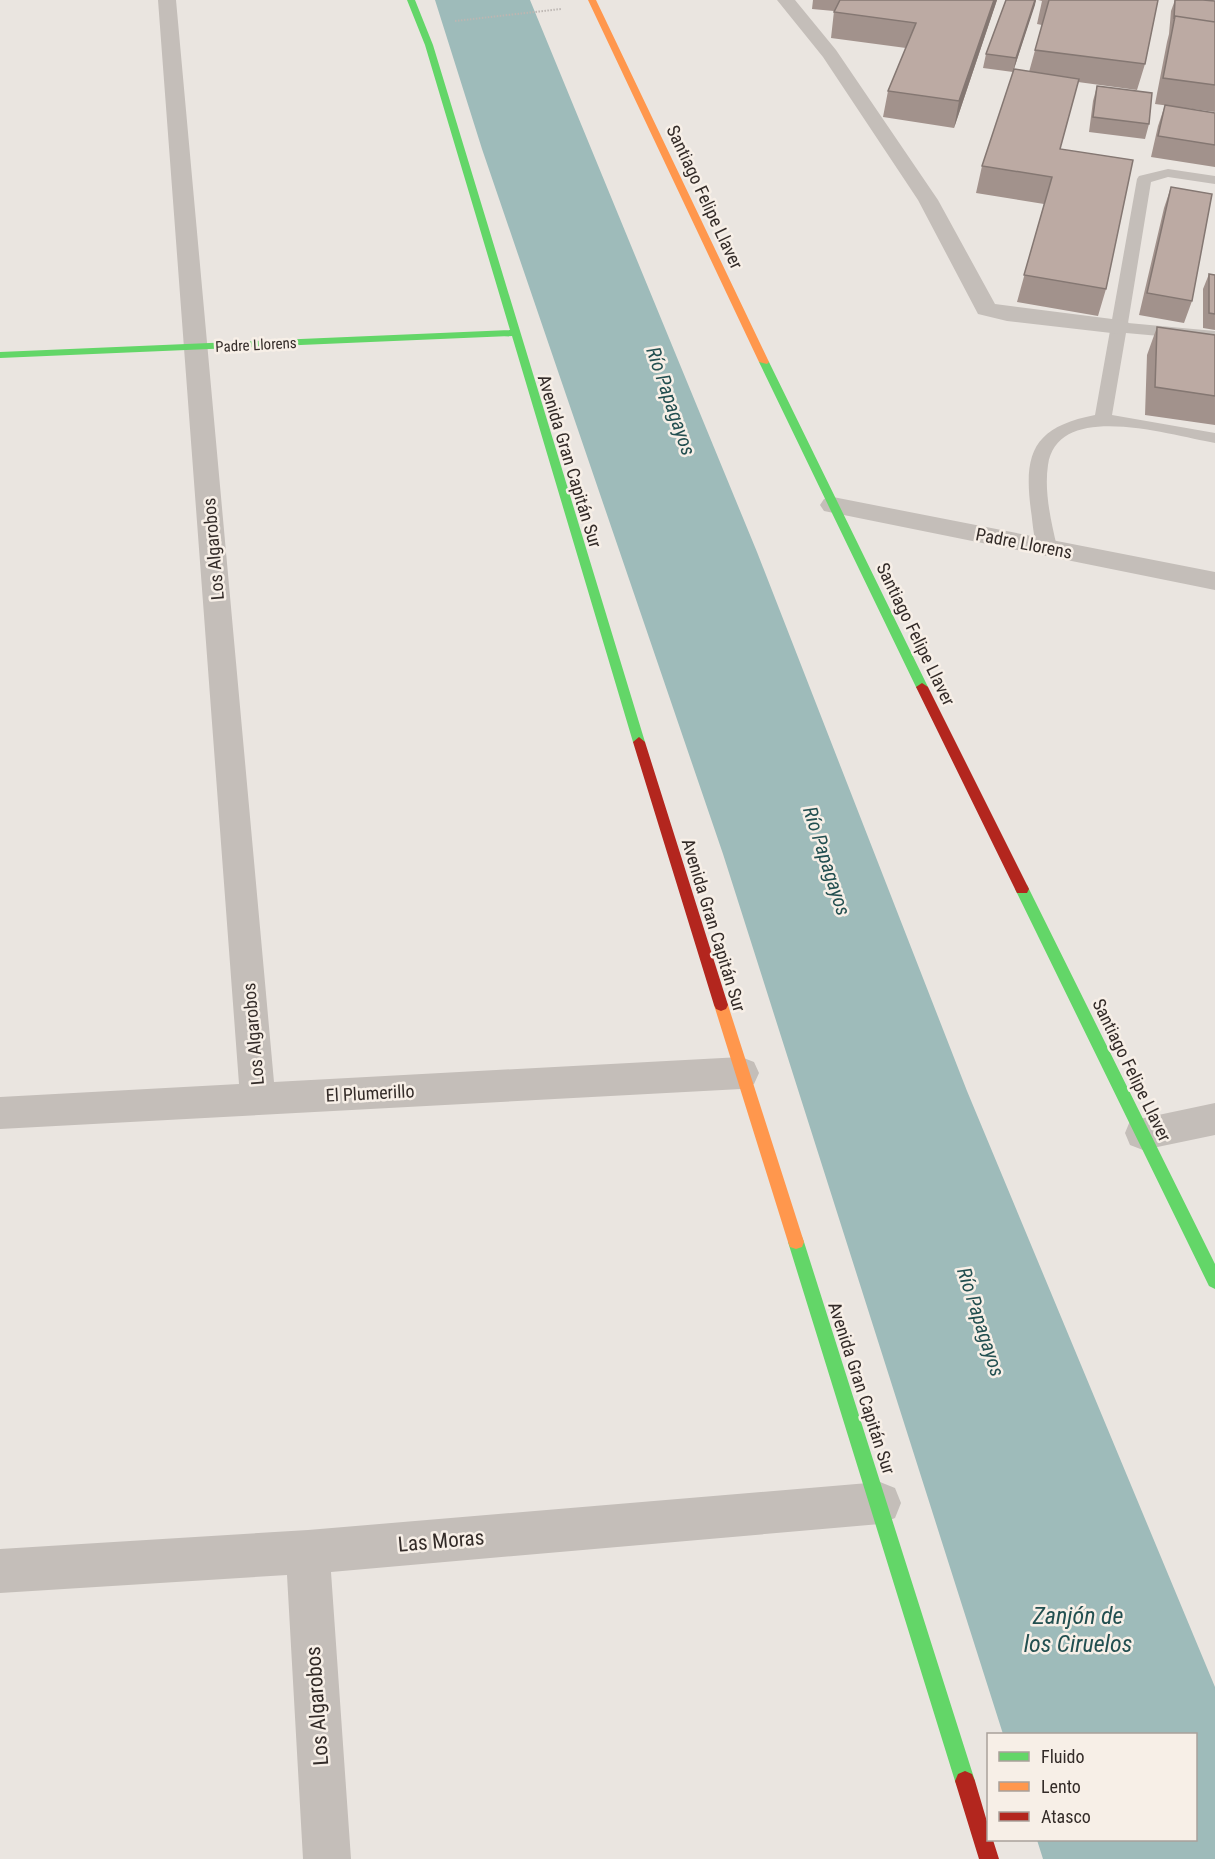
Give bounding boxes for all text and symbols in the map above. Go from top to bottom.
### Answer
street label: Santiago Felipe Llaver [662,122,748,273]
street label: Padre Llorens [215,334,297,356]
water label: Río Papagayos [641,344,701,459]
street label: Avenida Gran Capitán Sur [534,372,606,551]
street label: Los Algarobos [198,497,228,601]
street label: Padre Llorens [974,523,1074,563]
street label: Santiago Felipe Llaver [872,559,960,709]
water label: Río Papagayos [798,803,856,919]
street label: Avenida Gran Capitán Sur [678,836,750,1015]
street label: Los Algarobos [238,982,268,1086]
street label: Santiago Felipe Llaver [1088,995,1176,1145]
street label: El Plumerillo [325,1080,415,1106]
water label: Río Papagayos [952,1264,1010,1380]
street label: Avenida Gran Capitán Sur [824,1299,900,1477]
street label: Las Moras [397,1525,485,1557]
water label: Zanjón de los Ciruelos [1024,1602,1132,1658]
street label: Los Algarobos [301,1646,333,1766]
legend [987,1733,1197,1841]
text: Fluido [1041,1746,1085,1767]
text: Lento [1041,1776,1081,1797]
text: Atasco [1041,1806,1091,1827]

